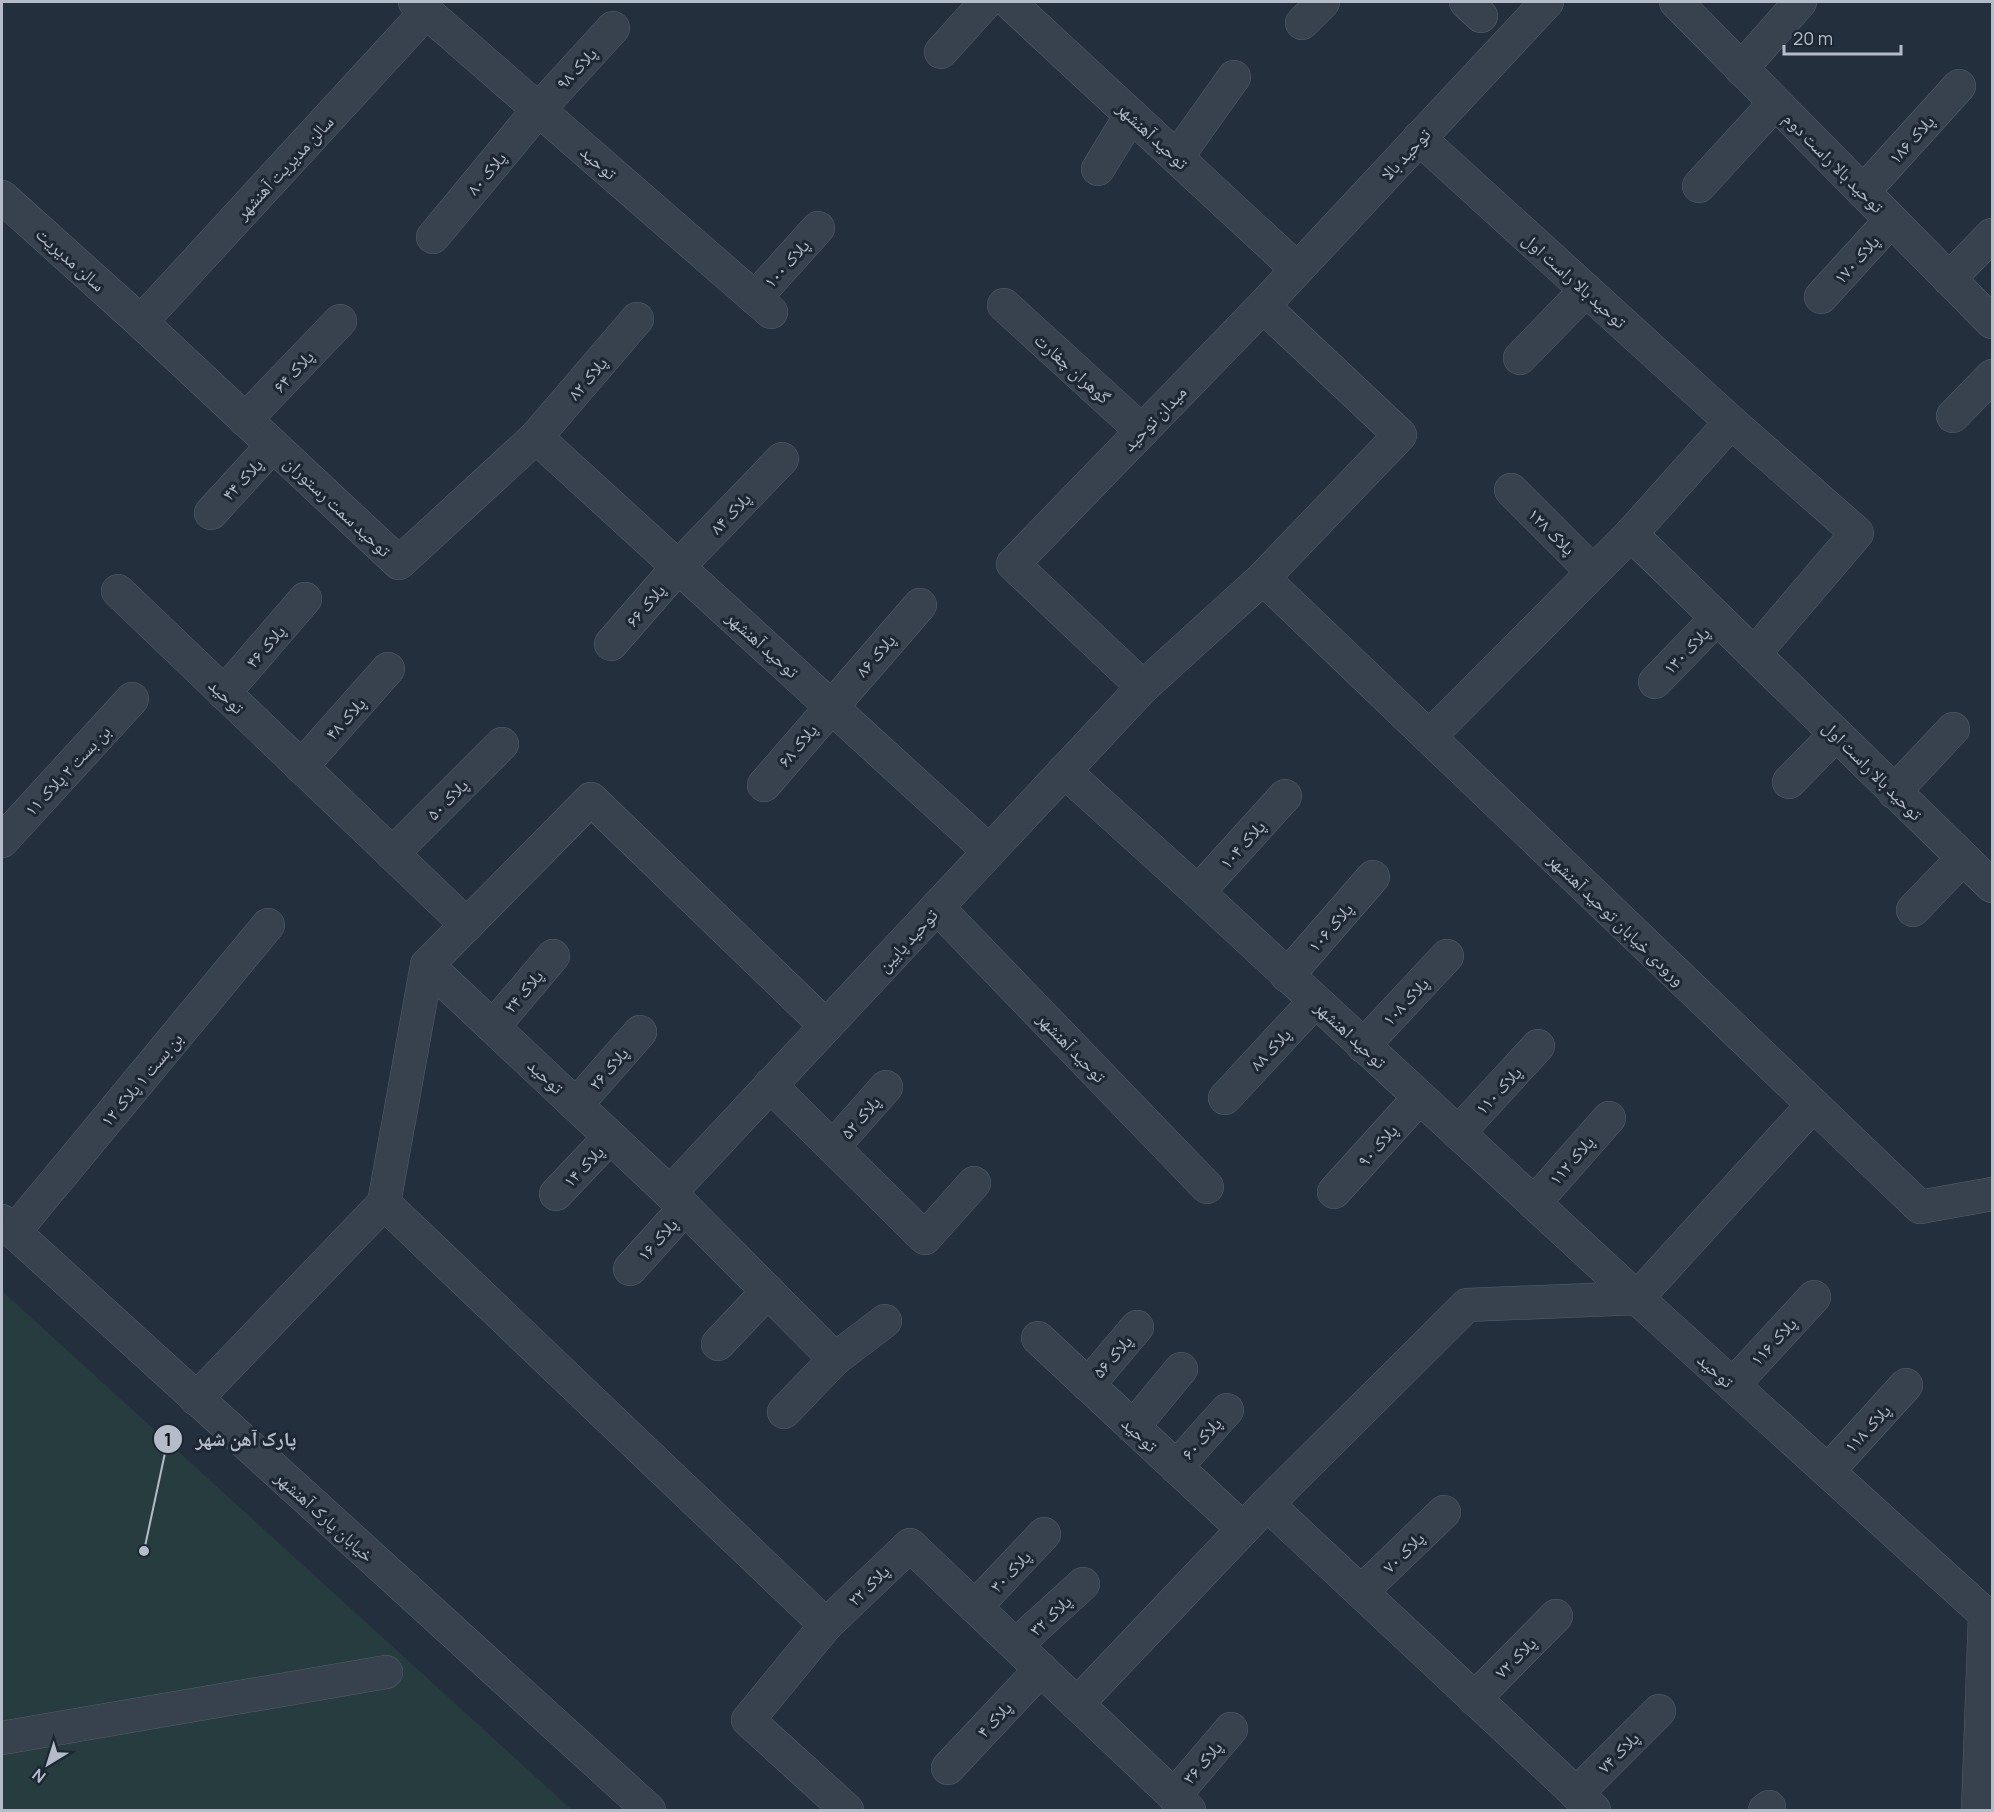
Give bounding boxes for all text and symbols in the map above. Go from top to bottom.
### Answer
scale bar [1784,18,1901,56]
text: 20 m [1793,26,1833,50]
street label: پلاک ۹۸ [550,42,602,95]
street label: توحید آهنشهر [1111,95,1194,174]
street label: توحید بالا راست دوم [1778,106,1890,218]
street label: پلاک ۱۸۶ [1883,109,1939,169]
street label: سالن مدیریت آهنشهر [229,110,338,225]
street label: توحید بالا [1375,123,1435,185]
street label: توحید [576,139,622,185]
street label: پلاک ۸۰ [461,146,511,200]
street label: سالن مدیریت [31,222,111,296]
street label: توحید بالا راست اول [1518,227,1632,333]
street label: پلاک ۱۷۰ [1828,229,1884,289]
street label: پلاک ۱۰۰ [758,233,814,293]
street label: گوهران چغارت [1030,327,1117,409]
street label: پلاک ۶۴ [267,345,319,398]
street label: پلاک ۸۲ [562,351,612,405]
street label: میدان توحید [1117,380,1191,456]
street label: توحید سمت رستوران [279,450,397,562]
street label: پلاک ۴۴ [216,453,268,506]
street label: پلاک ۸۴ [704,487,756,539]
street label: پلاک ۱۲۸ [1523,502,1581,560]
street label: پلاک ۶۶ [620,578,671,632]
street label: توحید آهنشهر [721,605,804,683]
street label: پلاک ۴۶ [240,619,291,673]
street label: پلاک ۱۳۰ [1657,621,1715,679]
street label: پلاک ۸۶ [850,628,901,682]
street label: توحید [204,673,250,719]
street label: پلاک ۴۸ [319,691,371,745]
street label: توحید بالا راست اول [1818,715,1928,825]
street label: پلاک ۶۸ [772,718,822,772]
street label: بن بست ۲ پلاک ۱۱ [19,719,115,821]
street label: پلاک ۵۰ [421,773,473,825]
street label: پلاک ۱۰۴ [1214,814,1270,874]
street label: ورودی خیابان توحید آهنشهر [1543,847,1691,991]
street label: پلاک ۱۰۶ [1302,897,1358,957]
street label: توحید پایین [871,903,943,977]
street label: پلاک ۲۴ [498,964,548,1018]
street label: پلاک ۱۰۸ [1376,972,1434,1030]
street label: توحید اهنشهر [1309,994,1392,1073]
street label: توحید آهنشهر [1032,1006,1112,1087]
street label: پلاک ۸۸ [1244,1023,1296,1076]
street label: بن بست ۱ پلاک ۱۲ [95,1027,188,1131]
street label: پلاک ۲۶ [583,1041,634,1095]
street label: توحید [523,1053,569,1099]
street label: پلاک ۱۱۰ [1469,1061,1527,1119]
street label: پلاک ۵۲ [835,1090,886,1144]
street label: پلاک ۹۰ [1351,1118,1403,1172]
street label: پلاک ۱۱۲ [1543,1130,1599,1190]
street label: پلاک ۱۴ [557,1140,609,1192]
street label: پلاک ۱۶ [631,1212,683,1266]
street label: پلاک ۱۱۶ [1744,1312,1802,1370]
street label: پلاک ۵۶ [1087,1329,1138,1383]
street label: توحید [1693,1347,1739,1393]
street label: پلاک ۱۱۸ [1838,1399,1896,1457]
street label: توحید [1117,1411,1163,1457]
street label: پلاک ۶۰ [1175,1411,1227,1465]
callout: پارک آهن شهر [153,1420,308,1458]
text: پارک آهن شهر [195,1425,297,1452]
text: 1 [164,1427,172,1451]
street label: خیابان پارک آهنشهر [270,1465,380,1567]
street label: پلاک ۷۰ [1377,1526,1429,1578]
street label: پلاک ۳۰ [984,1545,1036,1597]
street label: پلاک ۲۲ [842,1559,894,1611]
street label: پلاک ۳۲ [1024,1589,1077,1641]
street label: پلاک ۷۲ [1489,1631,1541,1683]
street label: پلاک ۴ [971,1696,1017,1743]
street label: پلاک ۷۴ [1592,1726,1644,1778]
north arrow [18,1734,78,1794]
street label: پلاک ۳۶ [1177,1735,1228,1789]
text: N [27,1764,50,1788]

